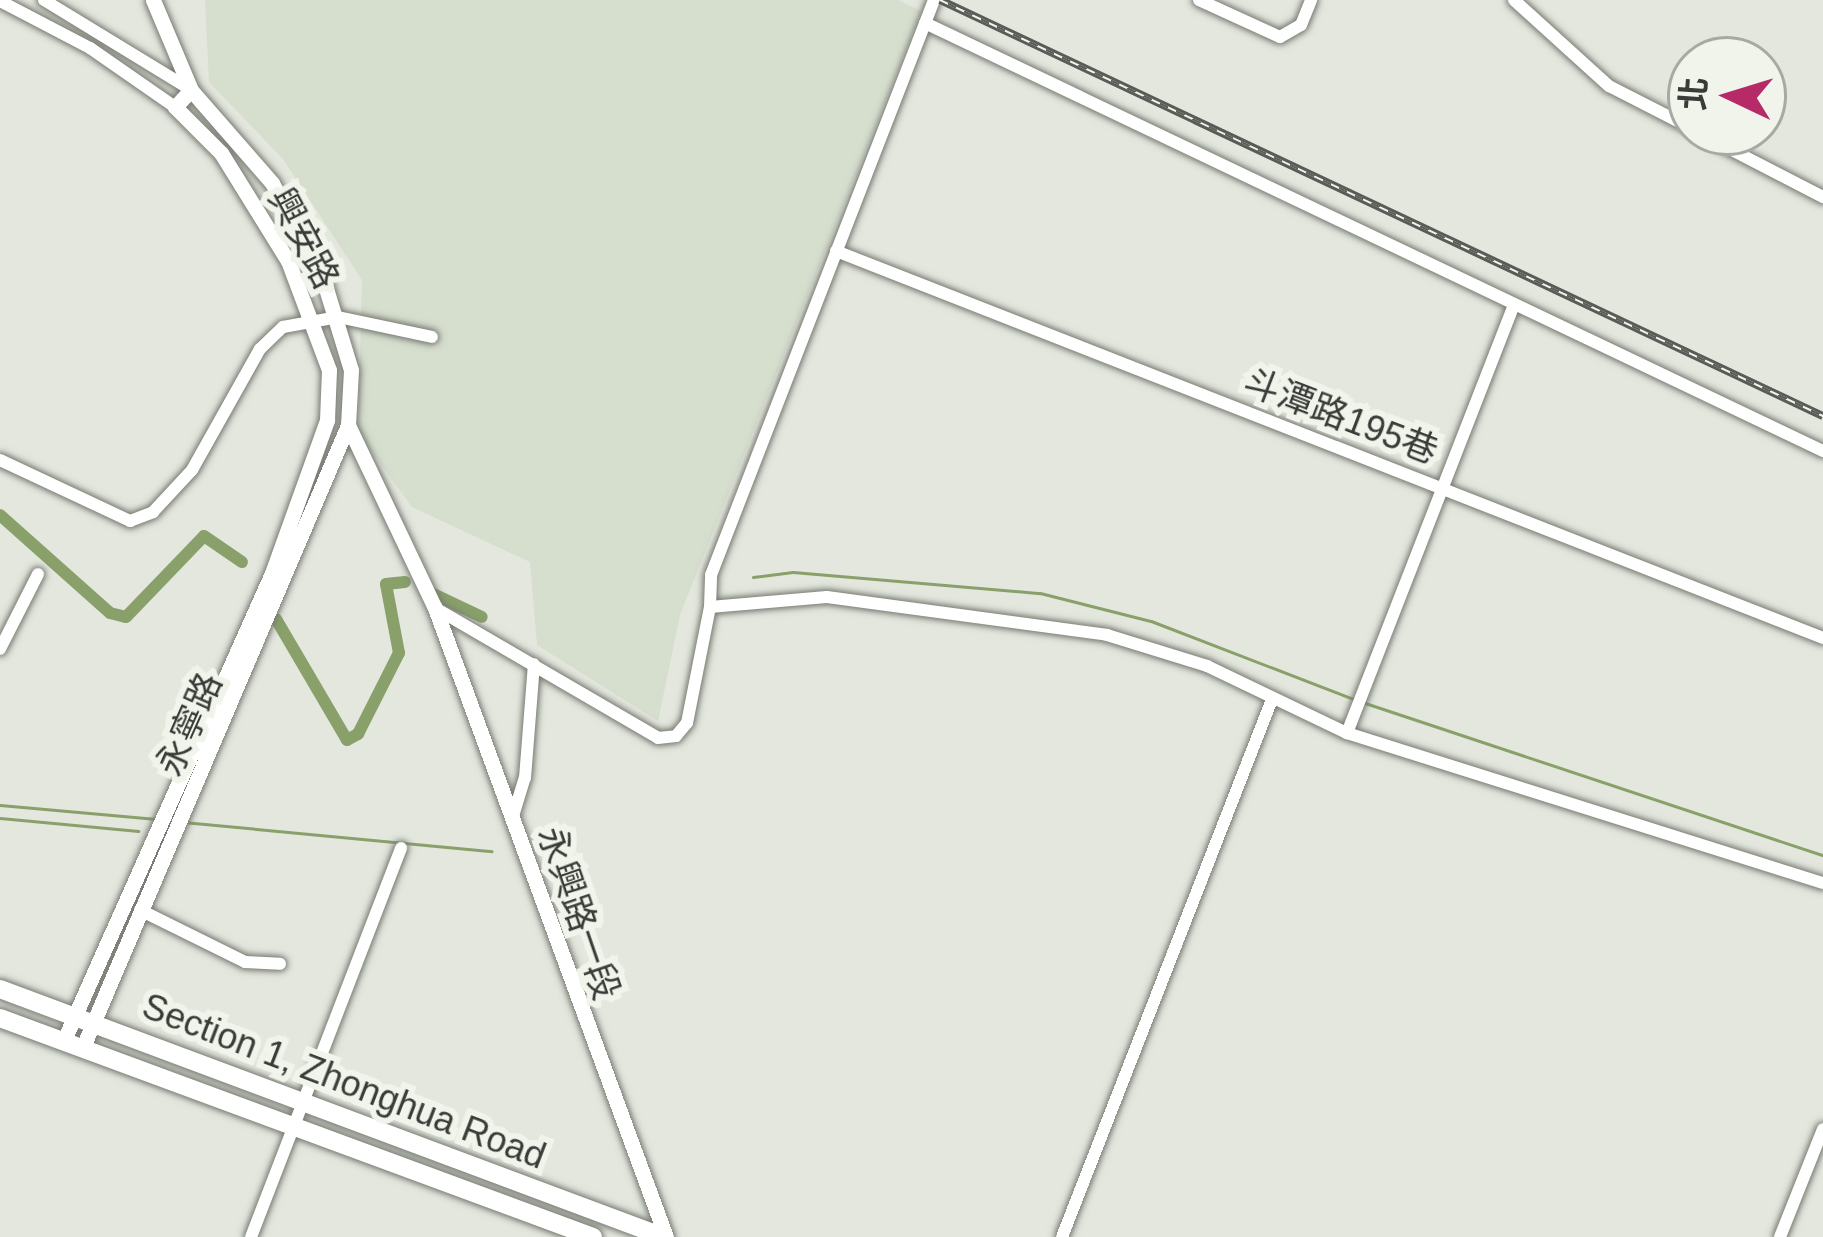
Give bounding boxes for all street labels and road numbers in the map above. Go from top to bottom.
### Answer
street label: 興安路 [260,180,348,296]
street label: 斗潭路195巷 [1238,359,1444,473]
street label: 永寧路 [147,666,231,782]
street label: 永興路一段 [529,821,629,1005]
street label: Section 1, Zhonghua Road [136,984,552,1178]

